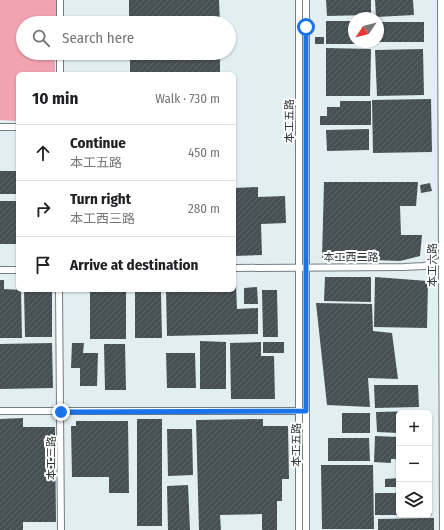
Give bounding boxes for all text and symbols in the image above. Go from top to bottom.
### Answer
north arrow [348,12,384,48]
search box [16,16,236,60]
route start [297,18,315,36]
icon: search [30,27,52,49]
text: Search here [62,29,134,47]
text: 10 min [32,88,78,109]
text: Walk · 730 m [155,91,220,106]
street label: 本工五路 [283,99,296,143]
text: Continue [70,134,126,152]
icon: ahead [32,142,54,164]
text: 450 m [188,145,220,160]
text: 本工五路 [70,155,122,170]
text: Turn right [70,190,131,208]
icon: right [32,198,54,220]
text: 280 m [188,201,220,216]
text: 本工西三路 [70,211,135,226]
street label: 本工六路 [426,243,439,287]
street label: 本工西二路 [324,251,379,264]
icon: arrive [32,254,54,276]
text: Arrive at destination [70,256,198,274]
route end [52,403,70,421]
map controls [396,410,432,518]
button: + [396,410,432,446]
street label: 本工五路 [290,423,303,467]
street label: 本工三路 [45,436,58,480]
button: − [396,446,432,482]
button: layers [396,482,432,518]

